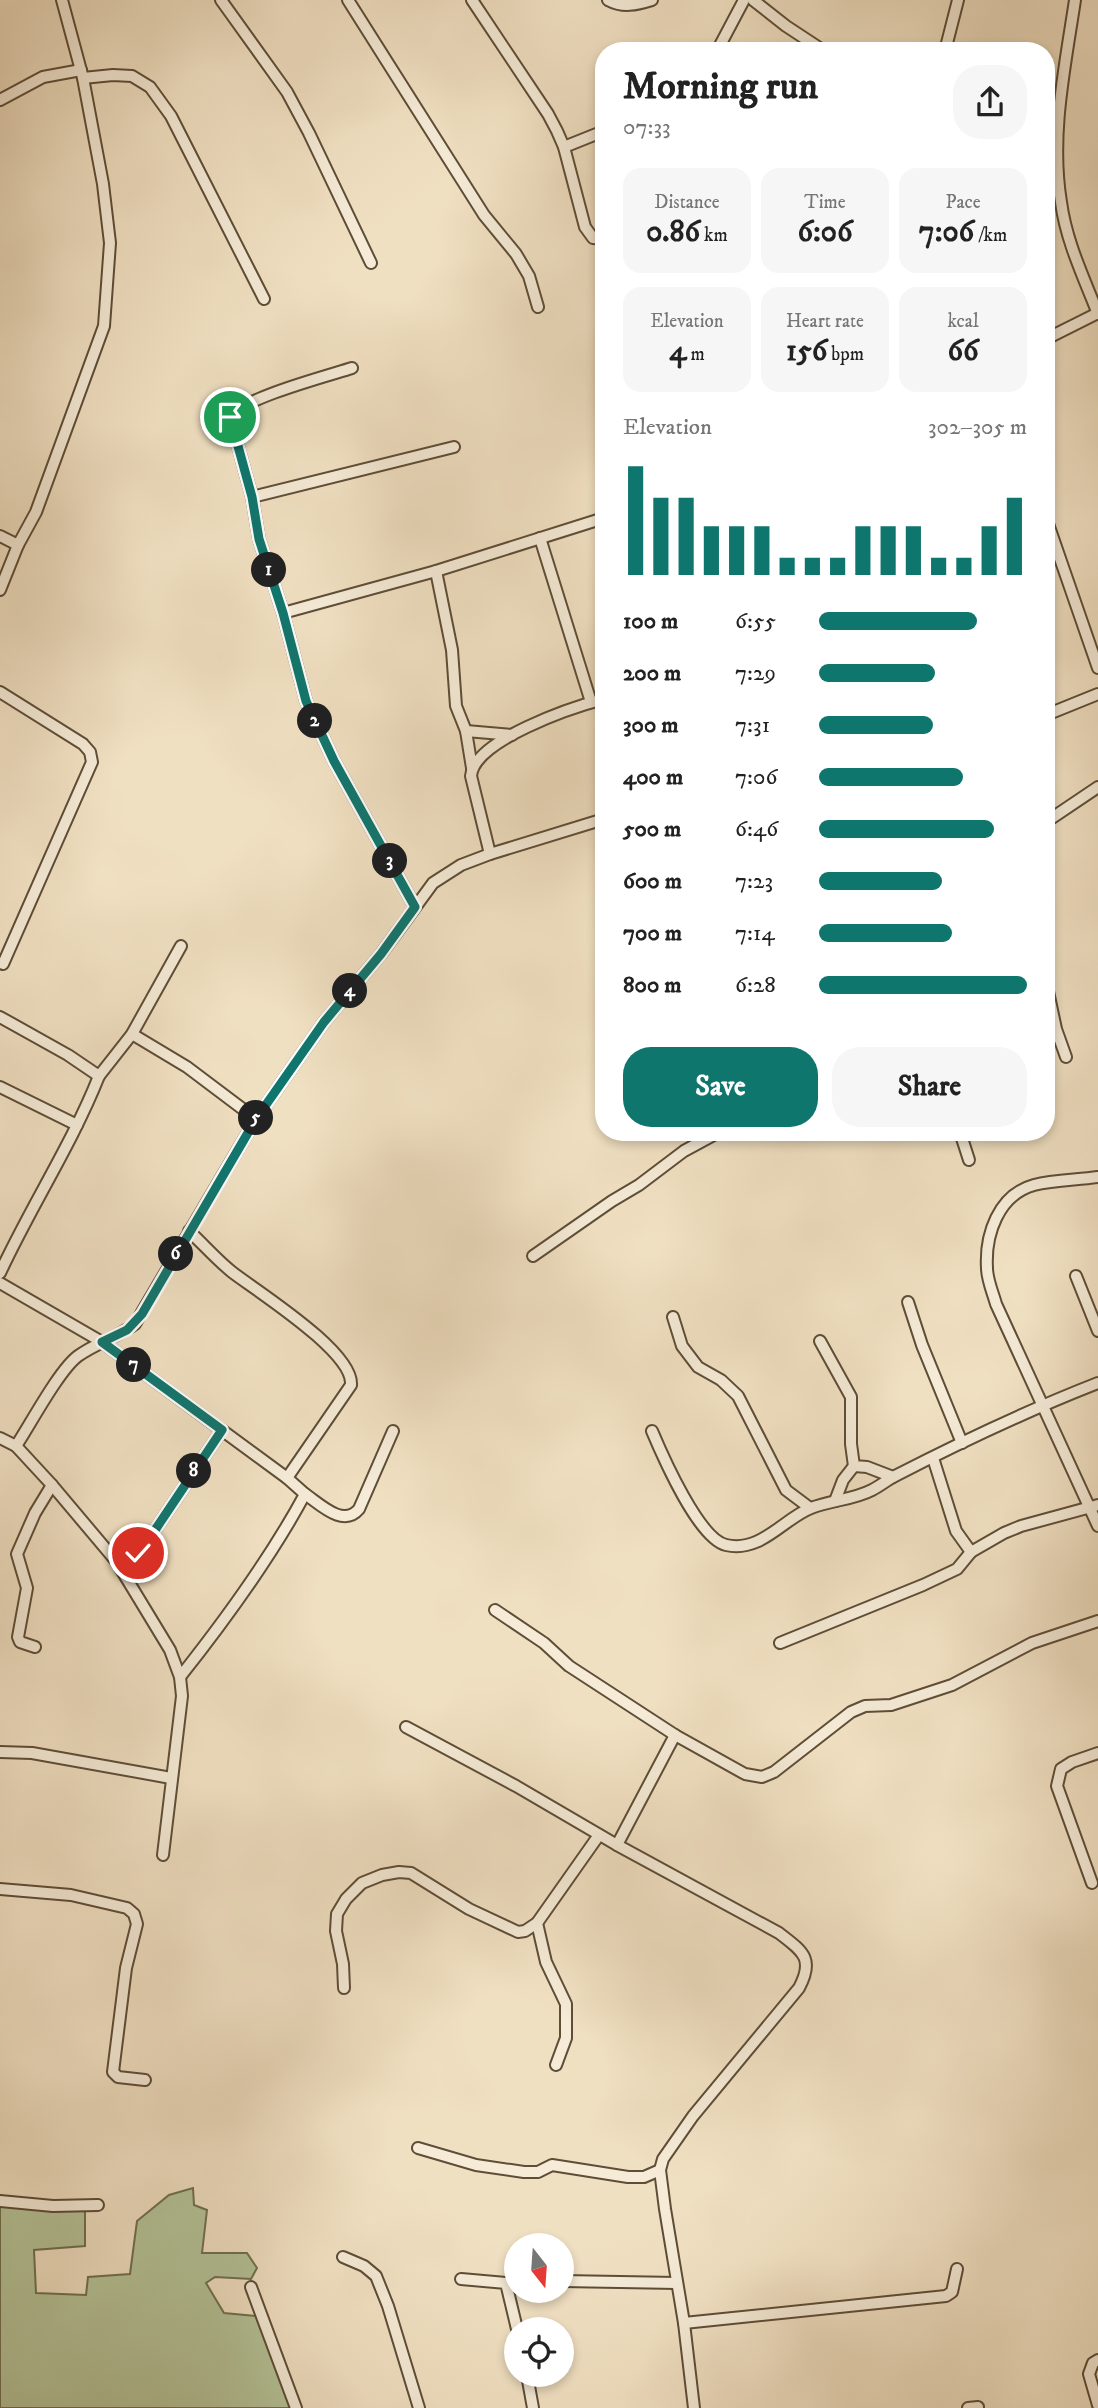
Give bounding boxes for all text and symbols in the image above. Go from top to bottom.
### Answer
text: Morning run [623,63,818,111]
button: share [953,65,1027,139]
text: 07:33 [623,113,671,142]
text: Distance [654,191,720,214]
text: Time [804,191,846,214]
text: Pace [945,191,981,214]
text: 0.86 [646,214,700,251]
text: 6:06 [797,214,853,251]
text: 7:06 [919,214,974,251]
text: km [700,224,728,247]
text: /km [974,224,1007,247]
text: Elevation [650,310,724,333]
text: Heart rate [786,310,864,333]
text: kcal [947,310,979,333]
text: 4 [669,333,686,370]
text: 156 [786,333,827,370]
text: 66 [947,333,979,370]
text: m [686,343,705,366]
text: bpm [827,343,864,366]
pin [200,387,260,447]
icon: arrive [211,398,249,436]
text: Elevation [623,413,712,442]
text: 302–305 m [928,413,1027,442]
pin: 1 [252,552,286,588]
text: 1 [265,558,272,581]
text: 100 m [623,607,678,636]
text: 6:55 [735,607,776,636]
text: 200 m [623,659,681,688]
text: 7:29 [735,659,776,688]
pin: 2 [298,704,332,738]
text: 2 [310,709,319,732]
text: 300 m [623,711,679,740]
text: 7:31 [735,711,770,740]
text: 400 m [623,763,683,792]
text: 7:06 [735,763,777,792]
text: 500 m [623,815,681,844]
text: 6:46 [735,815,778,844]
pin: 3 [372,844,408,878]
text: 3 [386,849,393,872]
text: 600 m [623,867,682,896]
text: 7:23 [735,867,773,896]
text: 700 m [623,919,682,948]
text: 7:14 [735,919,775,948]
text: 800 m [623,971,681,1000]
text: 6:28 [735,971,776,1000]
pin: 4 [332,974,368,1009]
text: 4 [344,979,355,1002]
button: Save [623,1047,818,1127]
button: Share [832,1047,1027,1127]
pin: 5 [238,1100,274,1136]
text: 5 [251,1106,260,1129]
pin: 6 [158,1236,194,1272]
text: 6 [171,1242,180,1265]
pin: 7 [116,1348,152,1382]
text: 7 [128,1353,139,1376]
pin: 8 [176,1454,212,1488]
text: 8 [189,1459,198,1482]
pin [108,1523,168,1583]
icon: check [119,1534,157,1572]
north arrow [504,2233,574,2303]
map controls [504,2233,574,2387]
button: locate [504,2317,574,2387]

